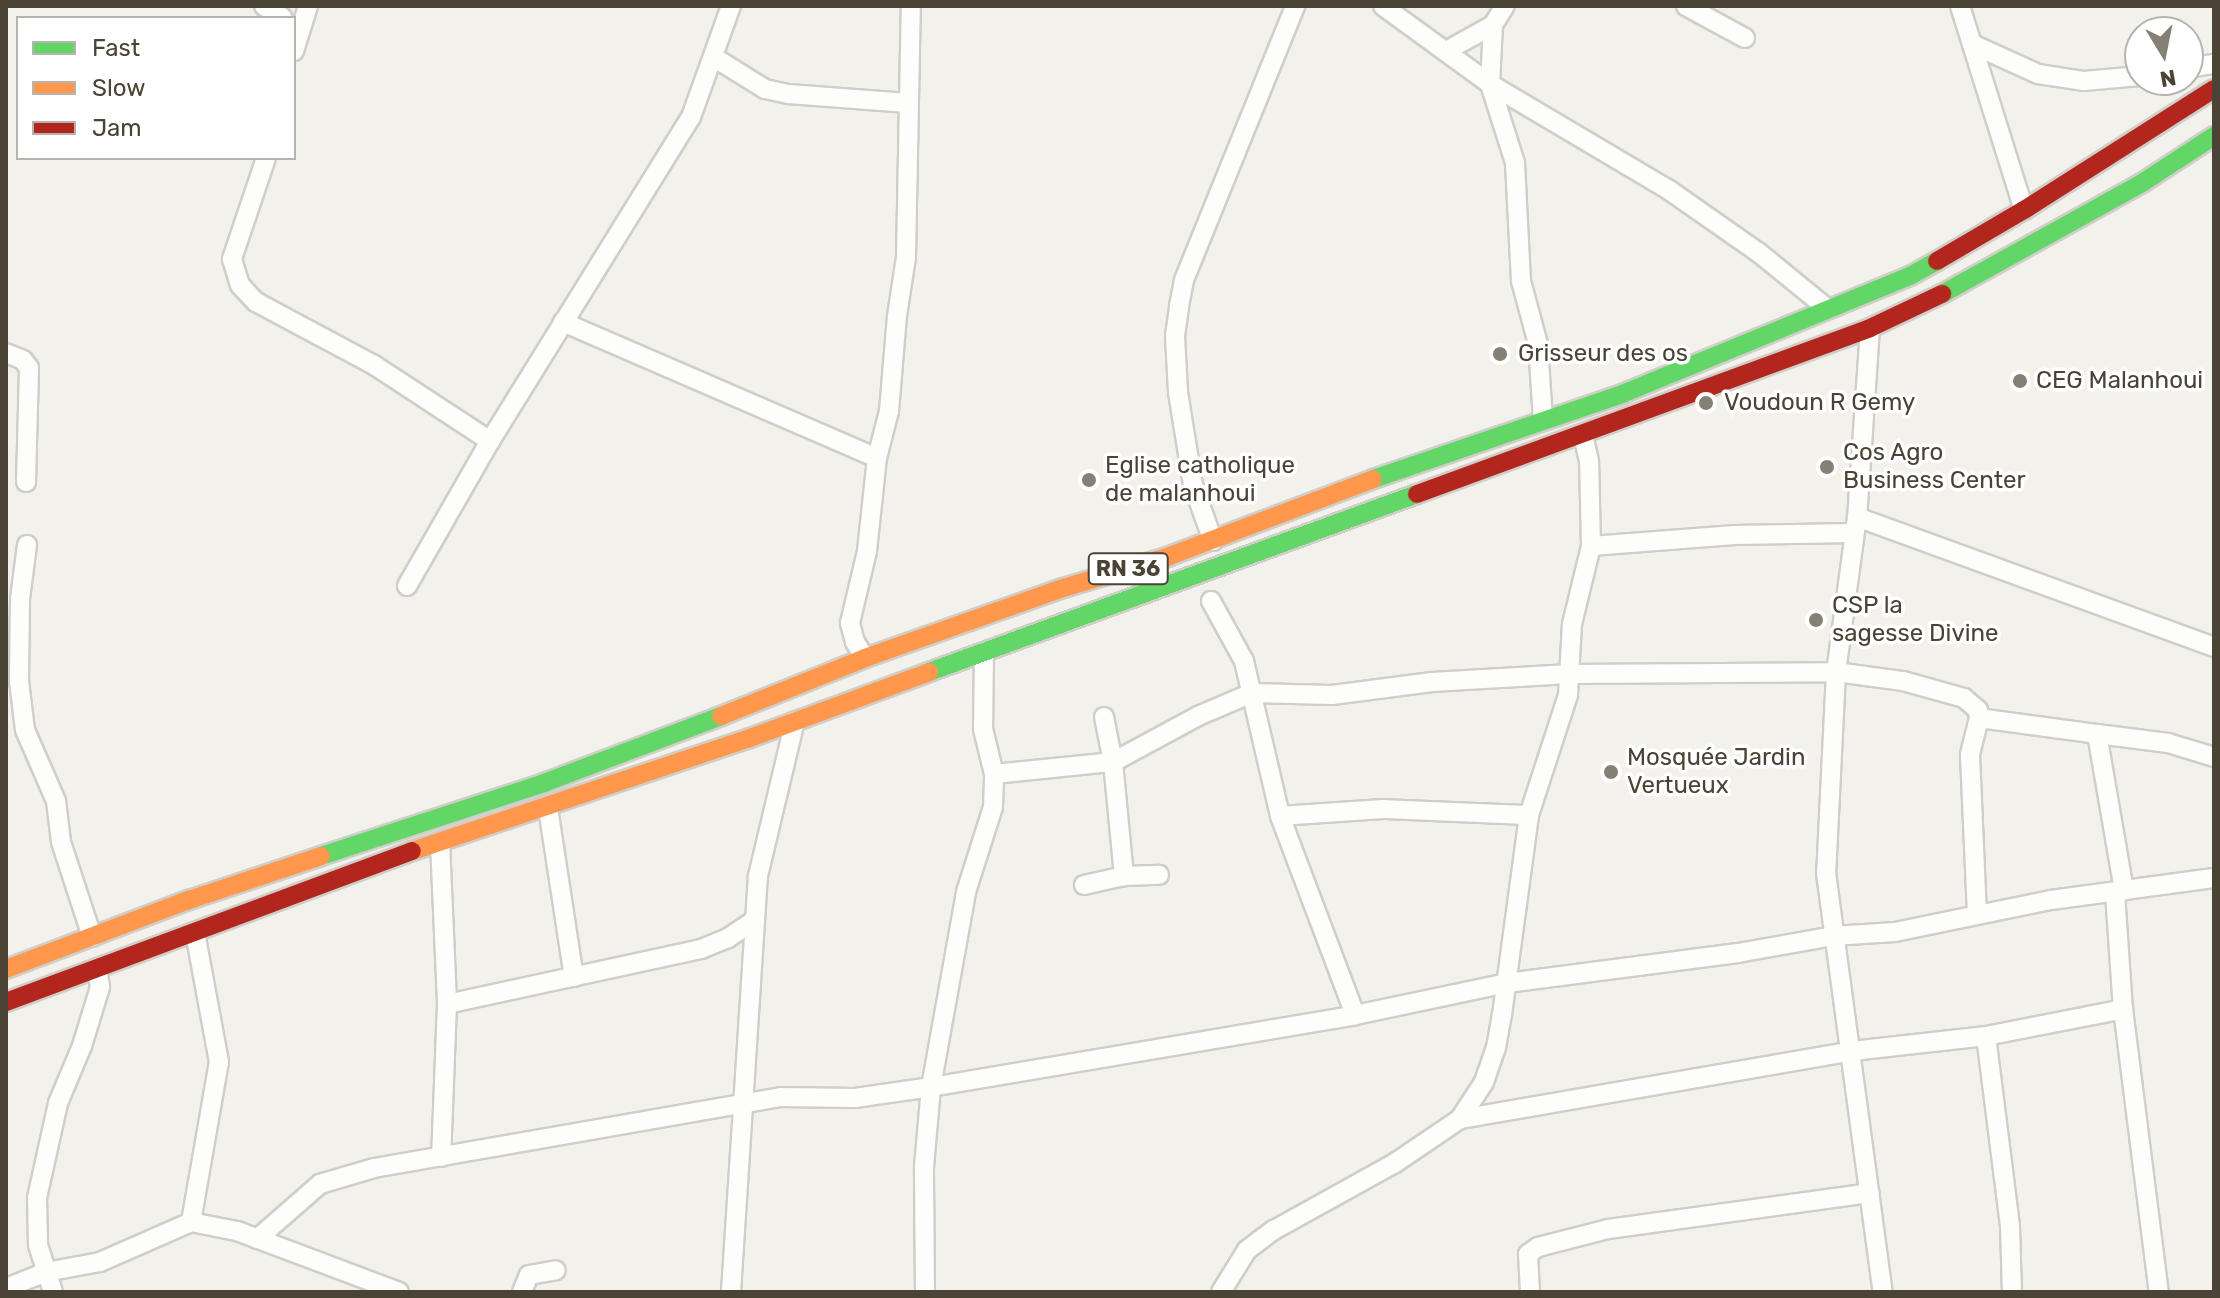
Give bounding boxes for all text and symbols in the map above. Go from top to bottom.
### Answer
legend [16,16,296,160]
north arrow [2124,16,2204,96]
text: Fast [92,34,140,62]
text: N [2158,63,2178,93]
text: Slow [92,74,145,102]
text: Jam [92,114,142,142]
place label: Grisseur des os [1518,340,1688,368]
marker: Grisseur des os [1489,343,1511,365]
place label: CEG Malanhoui [2036,367,2203,395]
marker: CEG Malanhoui [2011,372,2029,390]
place label: Voudoun R Gemy [1724,389,1915,417]
marker: Voudoun R Gemy [1695,392,1717,414]
place label: Cos Agro Business Center [1843,439,2026,495]
place label: Eglise catholique de malanhoui [1105,452,1295,508]
marker: Cos Agro Business Center [1818,458,1836,476]
marker: Eglise catholique de malanhoui [1080,471,1098,489]
road number: RN 36 [1086,551,1170,587]
place label: CSP la sagesse Divine [1832,592,1998,648]
marker: CSP la sagesse Divine [1807,611,1825,629]
place label: Mosquée Jardin Vertueux [1627,744,1805,800]
marker: Mosquée Jardin Vertueux [1602,763,1620,781]

